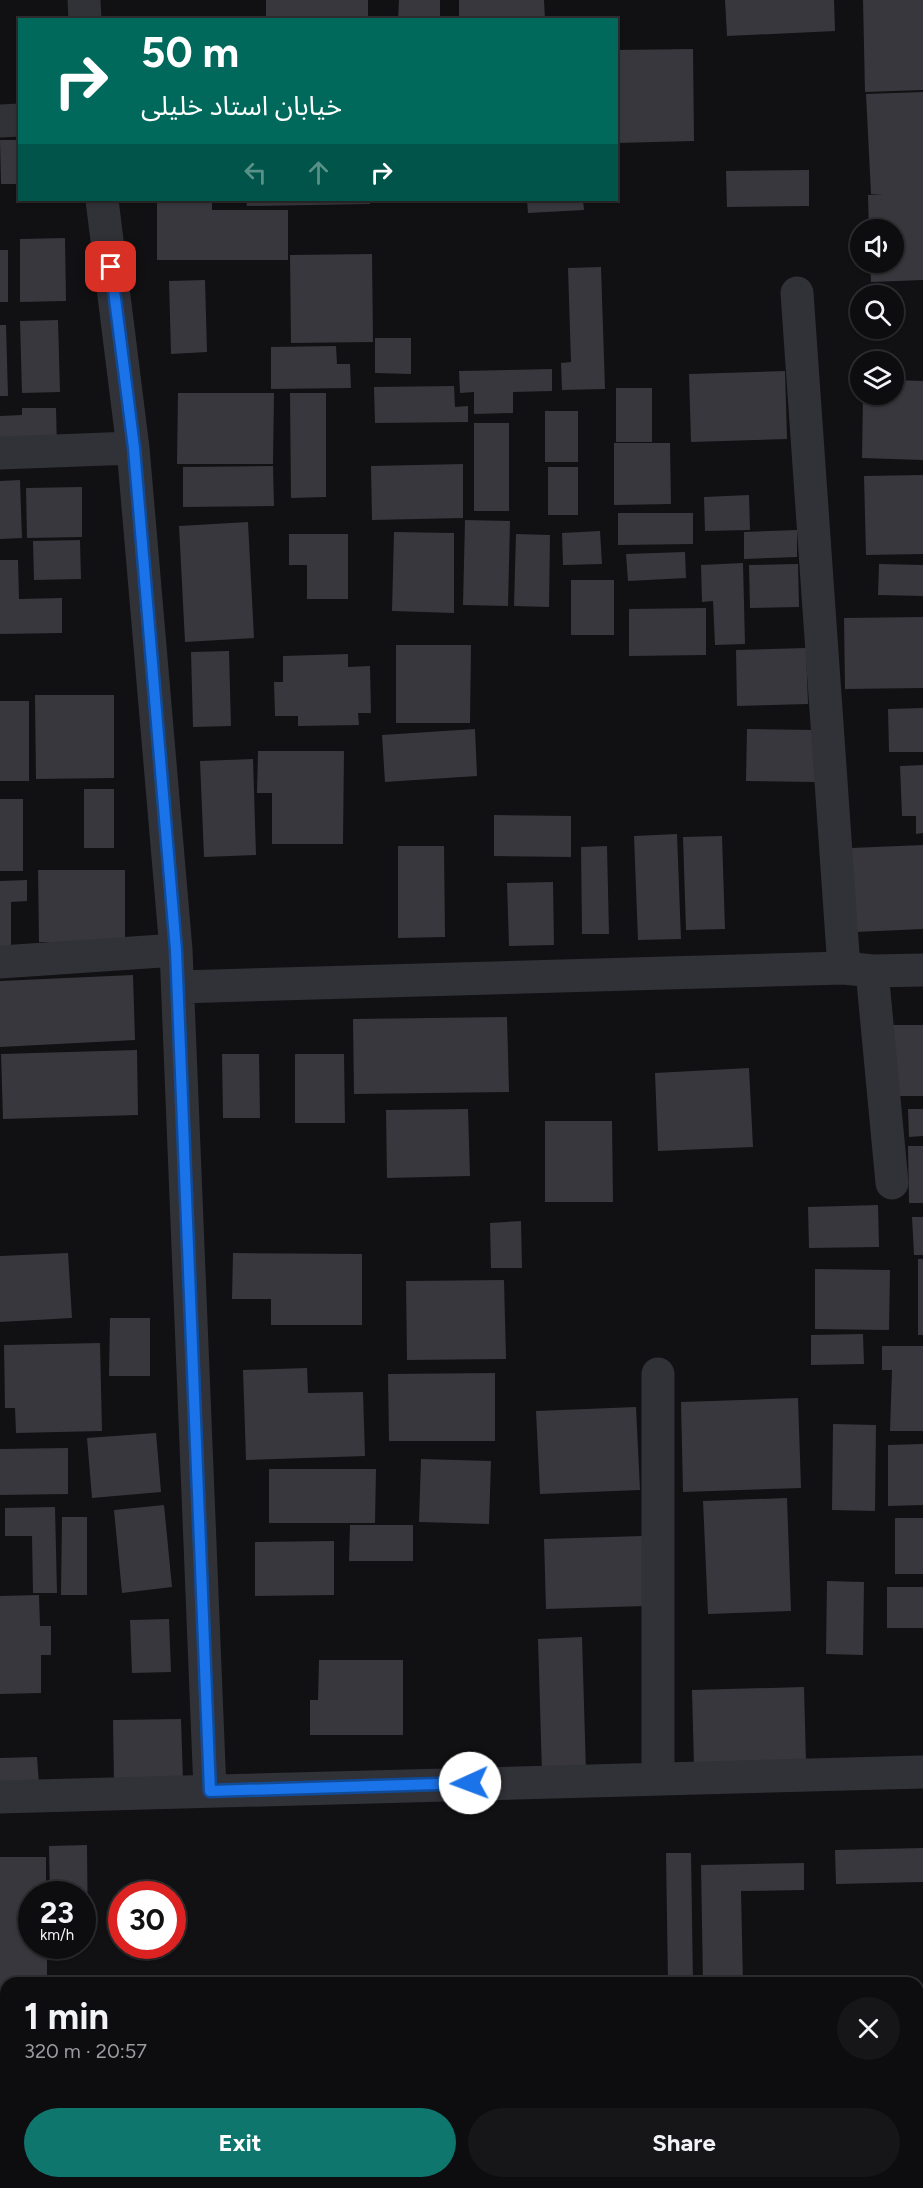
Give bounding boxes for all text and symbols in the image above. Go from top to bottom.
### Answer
text: 50 m [141,27,239,78]
icon: right [42,42,120,120]
text: خیابان استاد خلیلی [141,89,342,122]
icon: left [239,156,272,189]
icon: ahead [302,156,335,189]
icon: right [365,156,398,189]
map controls [850,219,904,405]
button: sound [850,219,904,273]
pin [85,241,136,292]
icon: arrive [94,250,127,283]
button: search [850,285,904,339]
button: layers [850,351,904,405]
position arrow [438,1751,502,1815]
speed limit sign: 30 [108,1881,186,1959]
text: 23 [40,1894,74,1931]
text: km/h [40,1926,74,1944]
text: 1 min [24,1995,109,2038]
button: close [837,1997,900,2060]
text: 320 m · 20:57 [24,2039,147,2063]
button: Exit [24,2108,456,2177]
button: Share [468,2108,900,2177]

